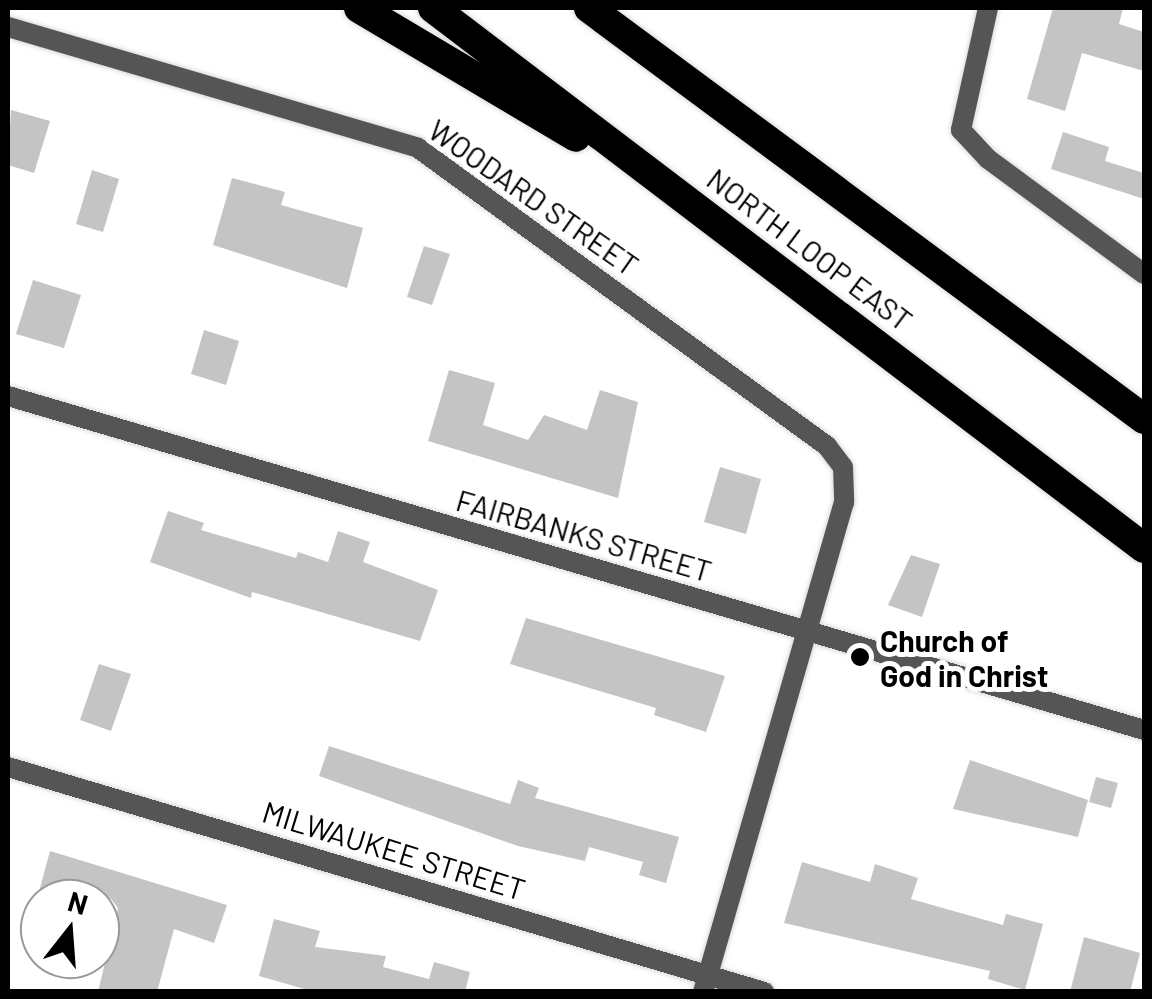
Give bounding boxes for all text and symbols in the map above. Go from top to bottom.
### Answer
street label: WOODARD STREET [422,111,646,283]
street label: NORTH LOOP EAST [700,160,920,338]
street label: FAIRBANKS STREET [452,481,716,589]
place label: Church of God in Christ [880,622,1048,692]
marker: Church of God in Christ [849,646,871,668]
street label: MILWAUKEE STREET [258,793,530,907]
north arrow [20,879,120,979]
text: N [64,883,92,921]

